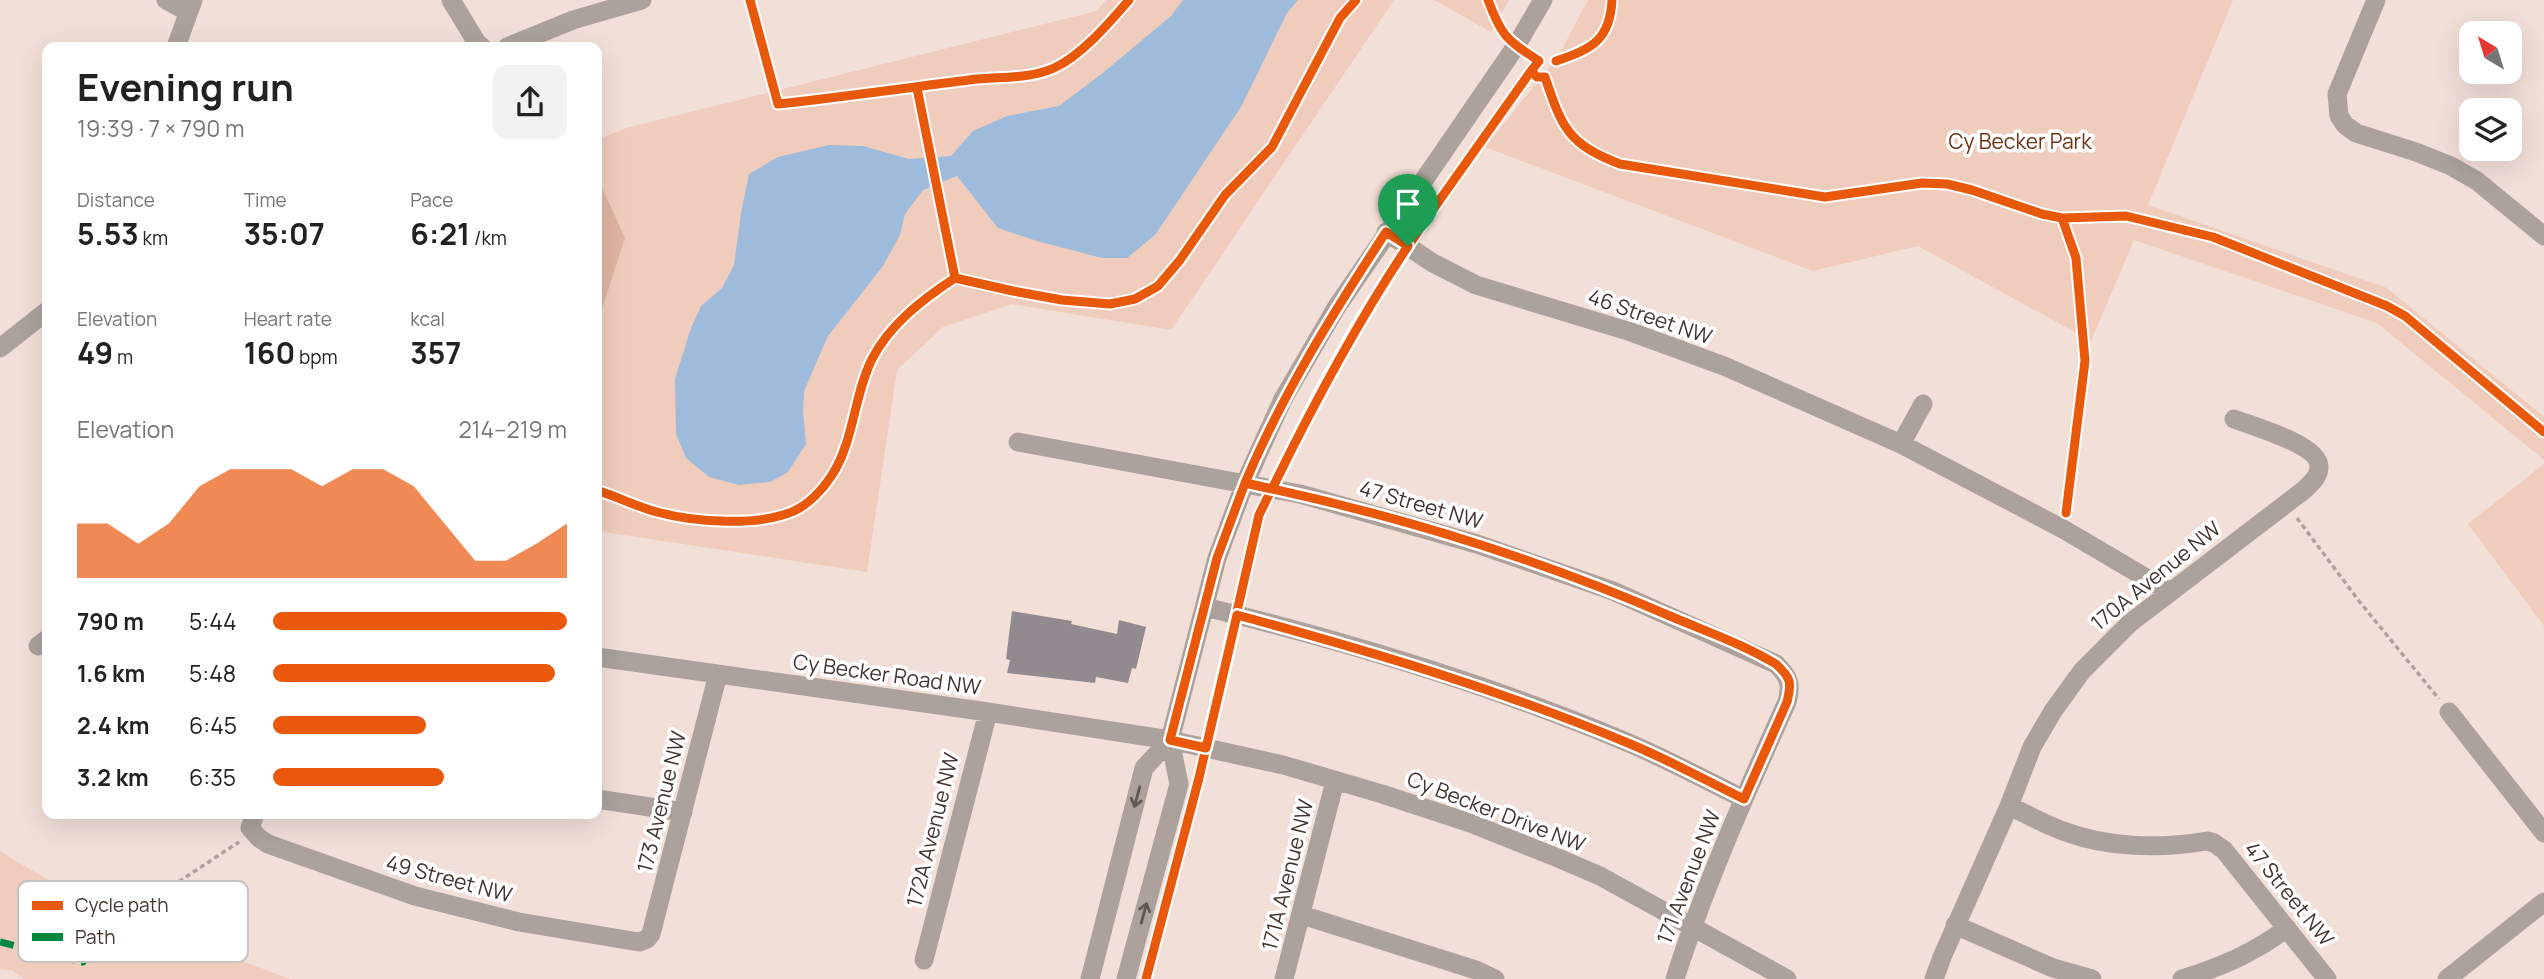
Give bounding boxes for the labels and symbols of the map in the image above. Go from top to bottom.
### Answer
north arrow [2459,21,2522,84]
park label: Cy Becker Park [1948,127,2092,155]
pin [1378,174,1438,246]
street label: 46 Street NW [1585,282,1716,350]
street label: 47 Street NW [1356,473,1487,535]
street label: 170A Avenue NW [2085,514,2226,636]
street label: Cy Becker Road NW [791,647,983,701]
street label: 173 Avenue NW [630,728,692,875]
street label: 172A Avenue NW [899,749,965,910]
street label: Cy Becker Drive NW [1403,764,1590,858]
one-way arrow [1130,786,1143,808]
street label: 171A Avenue NW [1255,796,1319,953]
street label: 171 Avenue NW [1650,805,1727,948]
street label: 47 Street NW [2239,835,2341,952]
street label: 49 Street NW [383,848,516,908]
legend [18,881,248,962]
text: Cycle path [75,892,169,918]
one-way arrow [1138,902,1151,925]
text: Path [75,924,115,950]

